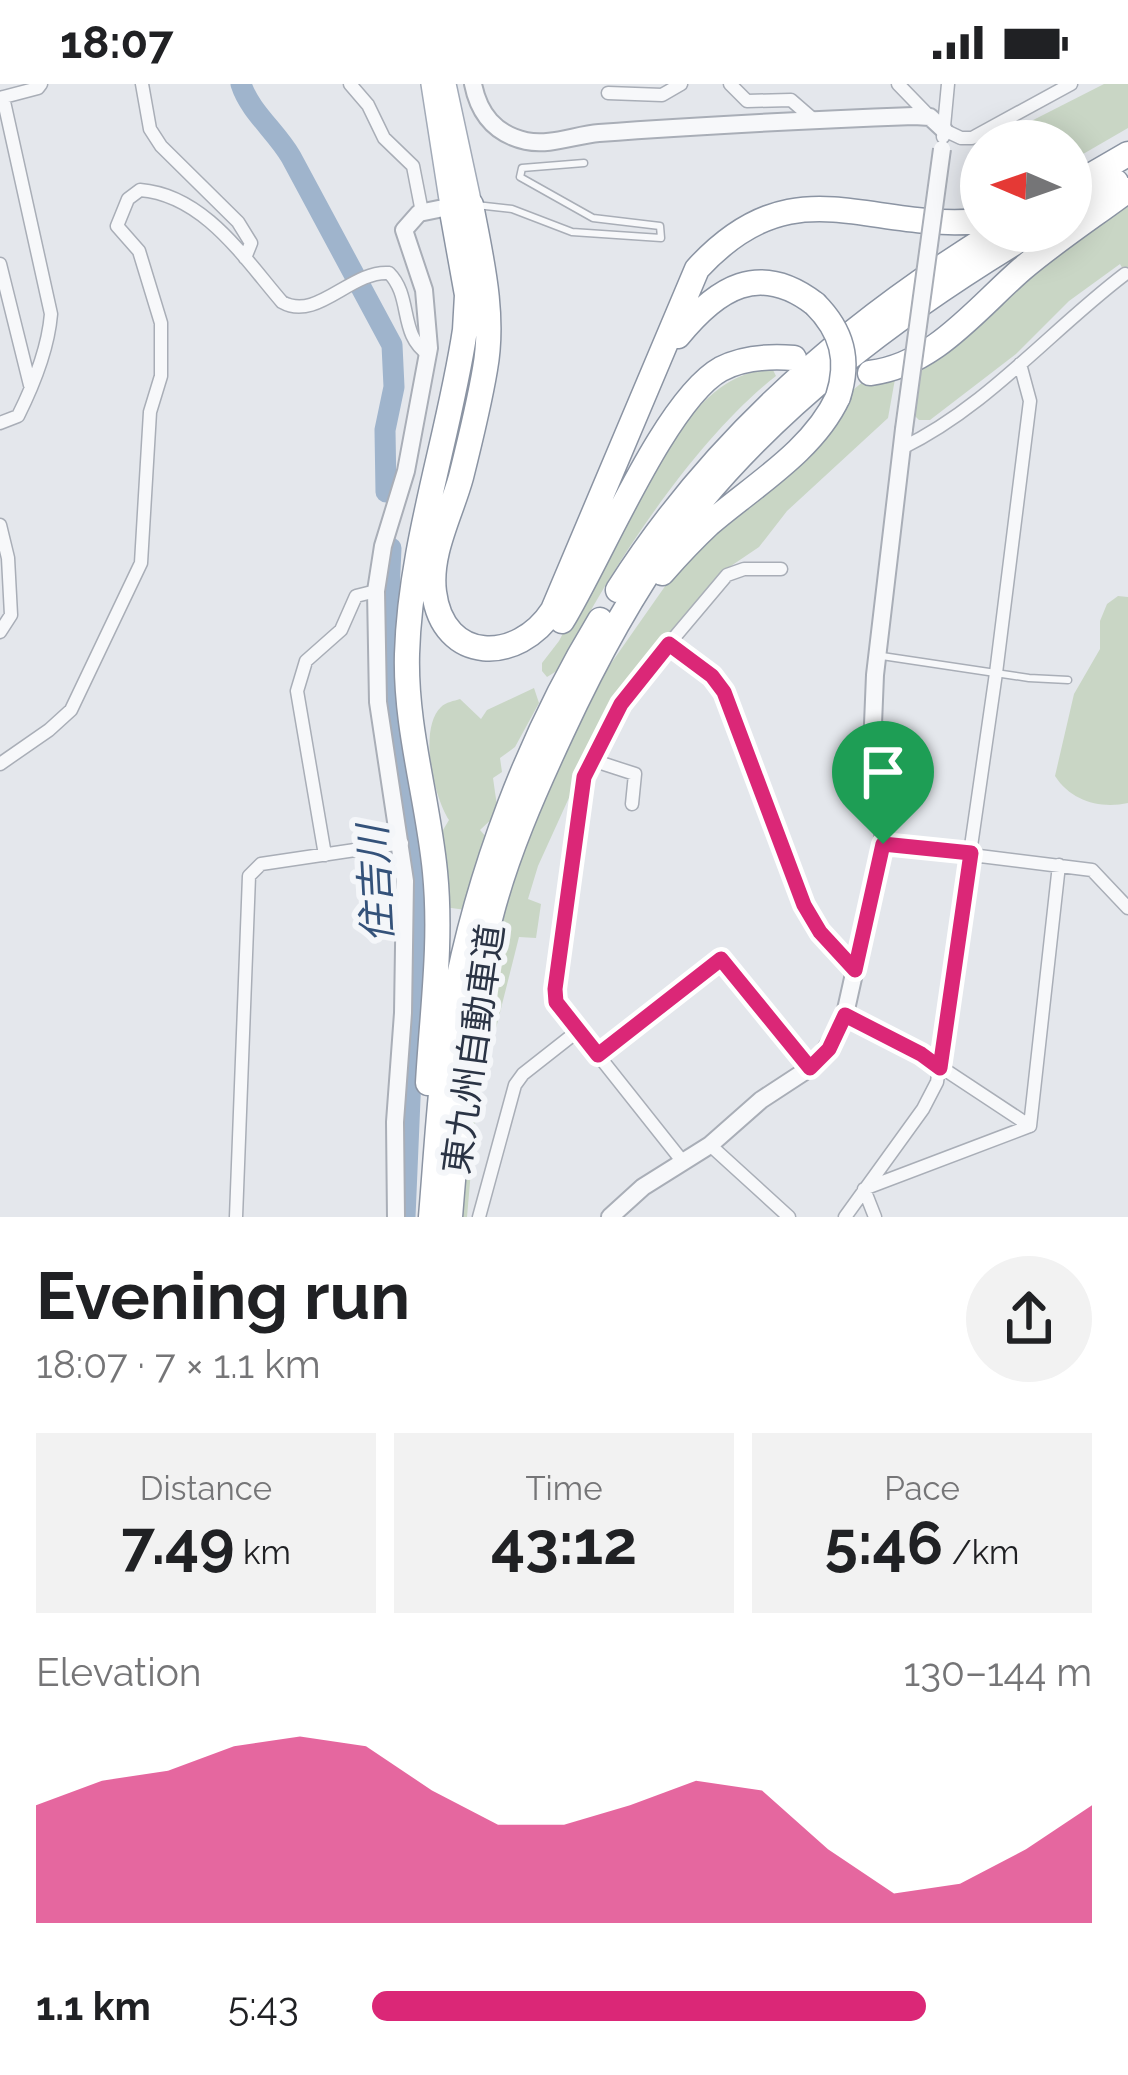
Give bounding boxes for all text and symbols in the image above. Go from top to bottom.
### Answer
text: 18:07 [60,16,173,69]
north arrow [960,120,1092,252]
map controls [960,120,1092,252]
pin [832,721,934,844]
icon: arrive [850,739,916,805]
water label: 住吉川 [349,820,401,944]
street label: 東九州自動車道 [435,921,511,1177]
button: share [966,1256,1092,1382]
text: Evening run [36,1257,410,1334]
text: 18:07 · 7 × 1.1 km [36,1341,321,1387]
text: Distance [140,1469,272,1508]
text: Time [525,1469,603,1508]
text: Pace [884,1469,960,1508]
text: 7.49 [121,1508,235,1578]
text: 43:12 [491,1508,637,1578]
text: 5:46 [825,1508,943,1578]
text: km [235,1533,291,1572]
text: /km [943,1533,1019,1572]
text: Elevation [36,1649,202,1695]
text: 130–144 m [904,1649,1092,1695]
text: 1.1 km [36,1983,151,2029]
text: 5:43 [228,1983,299,2029]

